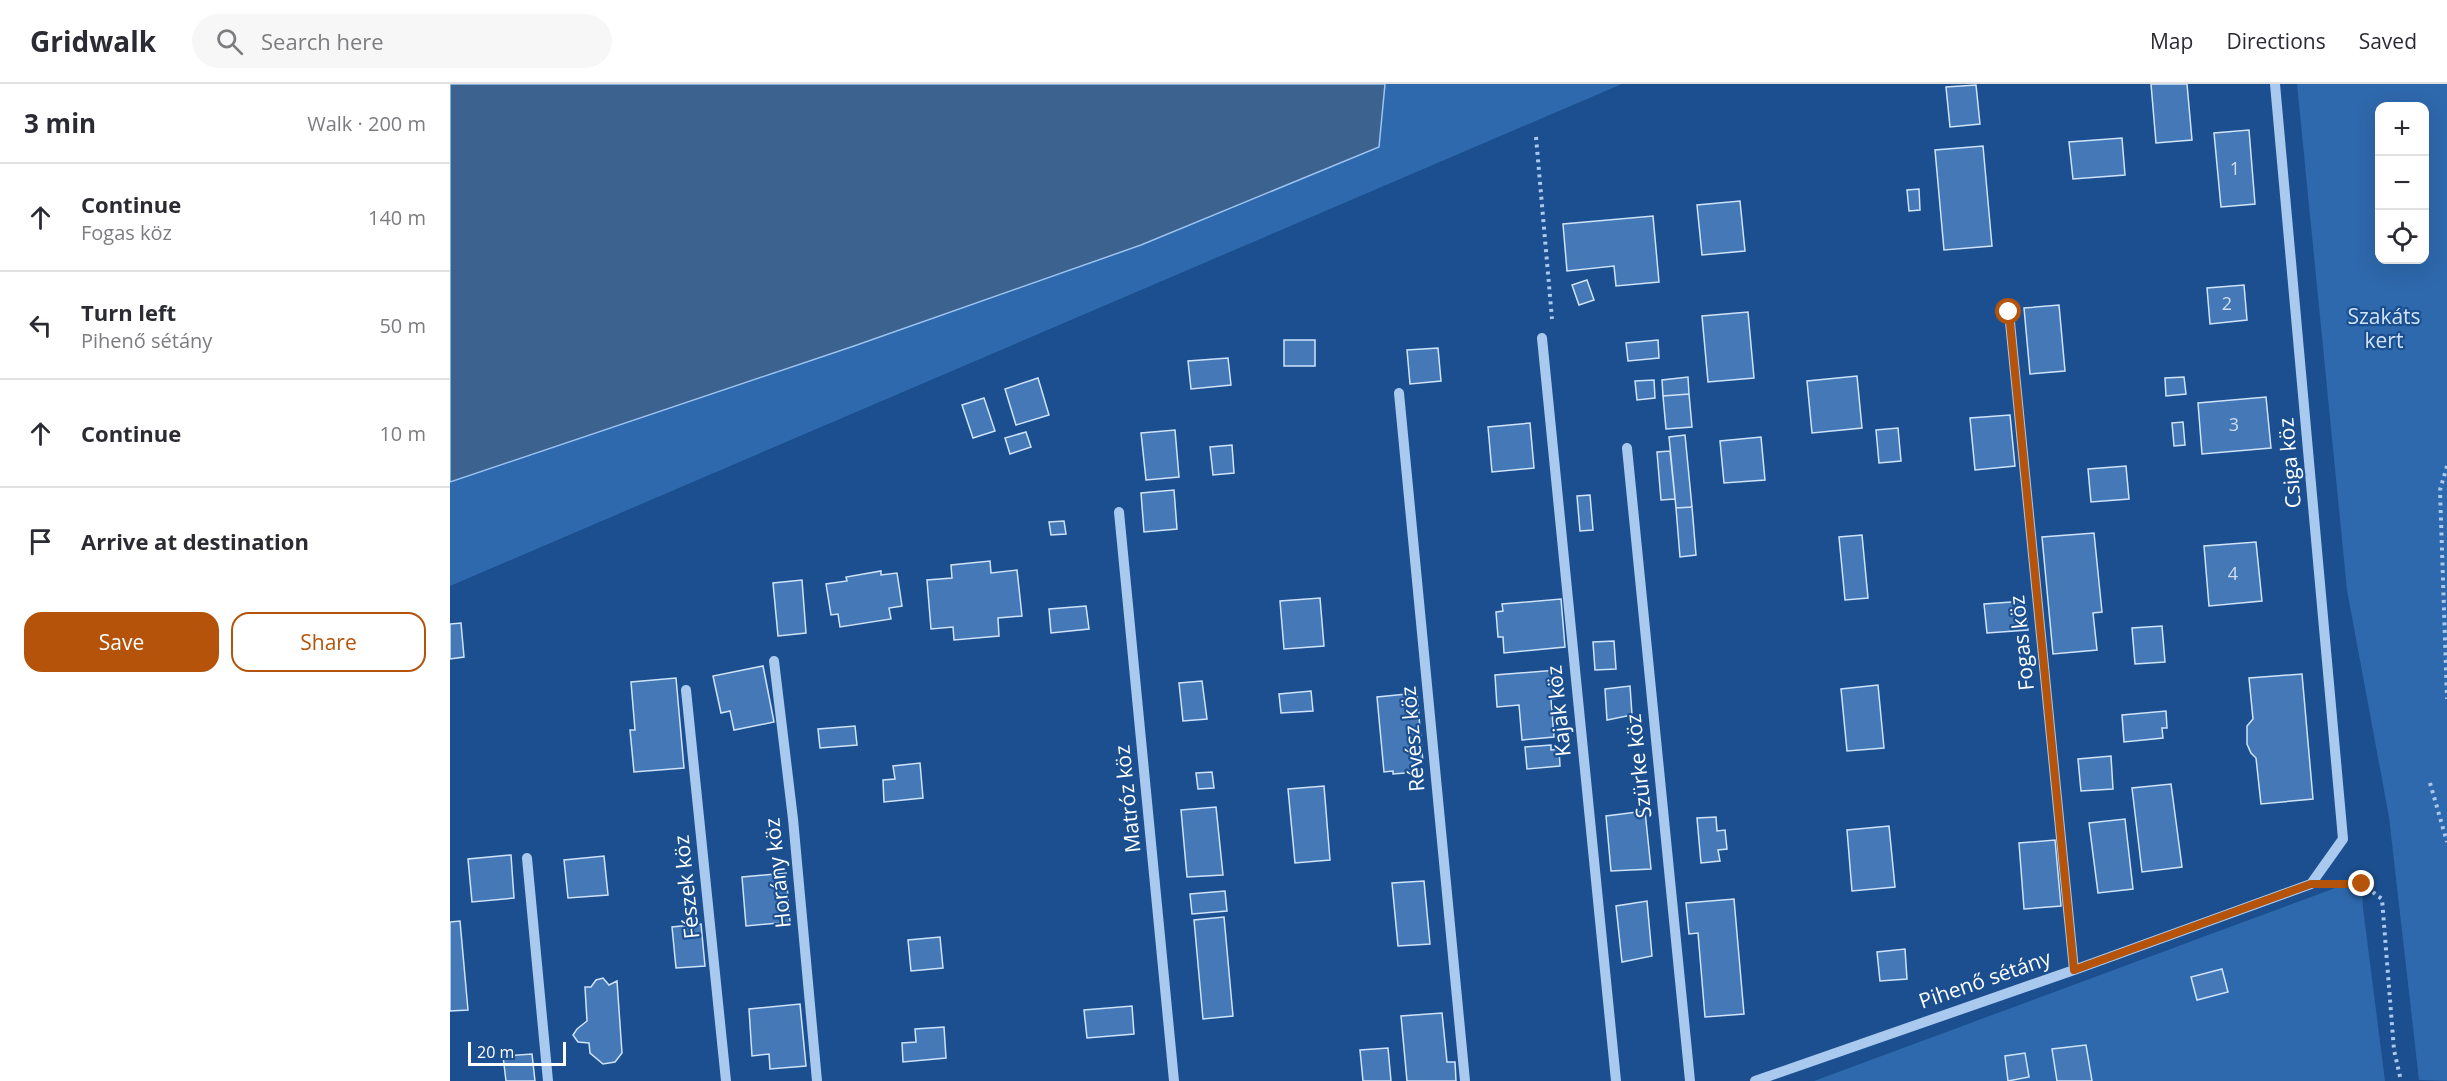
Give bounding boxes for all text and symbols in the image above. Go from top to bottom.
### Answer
search box [192,14,612,68]
text: Gridwalk [30,22,156,60]
icon: search [213,25,246,58]
text: Search here [261,26,384,56]
text: Map [2150,27,2193,55]
text: Directions [2226,27,2326,55]
text: Saved [2359,27,2417,55]
map controls [2375,102,2429,264]
button: + [2375,102,2429,156]
text: 3 min [24,105,96,141]
text: Walk · 200 m [307,110,426,137]
house number: 1 [2230,156,2240,180]
button: − [2375,156,2429,210]
text: Continue [81,189,181,219]
icon: ahead [24,201,57,234]
text: 140 m [368,204,426,231]
button: locate [2375,210,2429,264]
text: Fogas köz [81,219,172,246]
house number: 2 [2222,291,2232,315]
text: Turn left [81,297,176,327]
route start [1995,298,2021,324]
park label: Szakáts kert [2347,302,2421,354]
icon: left [24,309,57,342]
text: 50 m [379,312,426,339]
text: Pihenő sétány [81,327,212,354]
house number: 3 [2229,412,2239,436]
icon: ahead [24,417,57,450]
street label: Csiga köz [2271,417,2307,509]
text: Continue [81,418,181,448]
text: 10 m [379,420,426,447]
icon: arrive [24,525,57,558]
text: Arrive at destination [81,526,309,556]
house number: 4 [2228,561,2238,585]
street label: Fogas köz [2002,594,2040,692]
button: Save [24,612,219,672]
button: Share [231,612,426,672]
street label: Kajak köz [1539,664,1577,758]
street label: Révész köz [1393,685,1431,793]
street label: Szürke köz [1619,712,1657,820]
street label: Matróz köz [1107,744,1147,854]
street label: Horány köz [757,816,797,930]
street label: Fészek köz [667,834,705,940]
route end [2348,870,2374,896]
street label: Pihenő sétány [1915,943,2055,1015]
scale bar [468,1039,566,1066]
text: 20 m [477,1041,514,1063]

